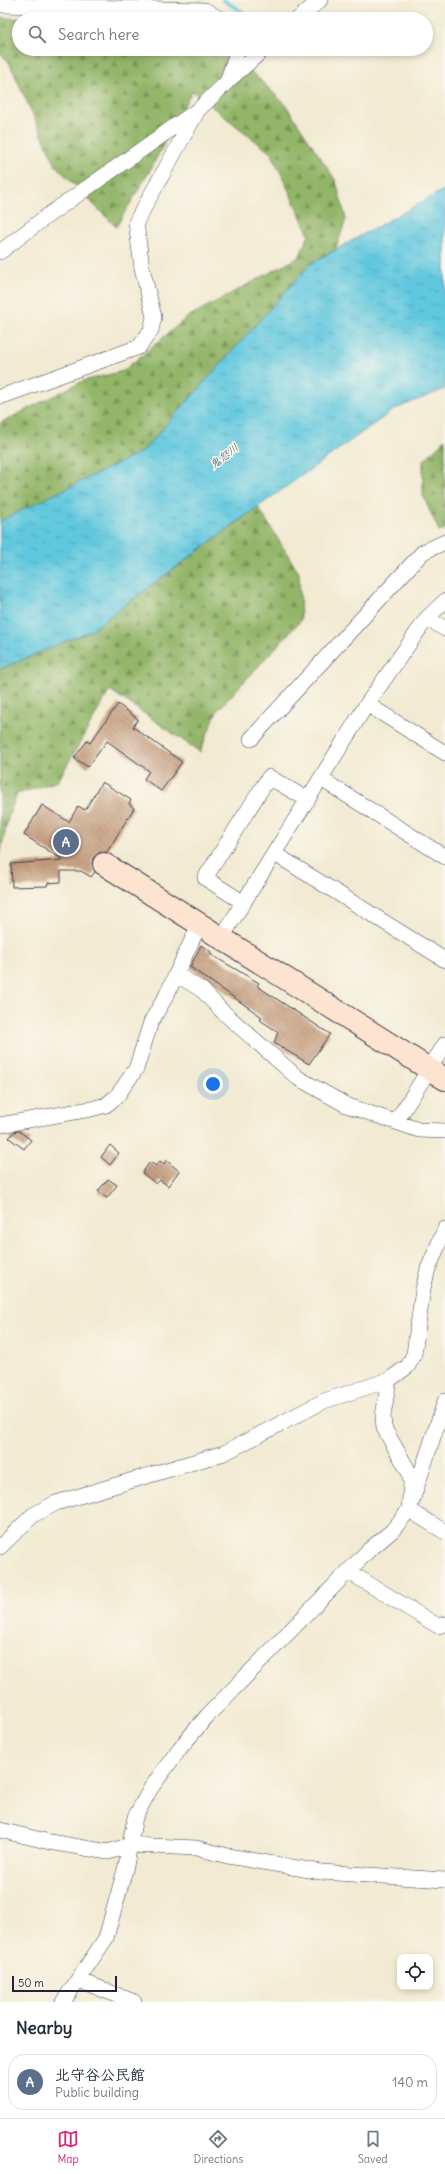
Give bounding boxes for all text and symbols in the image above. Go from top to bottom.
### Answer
search box [12,12,433,56]
icon: search [26,23,48,45]
text: Search here [58,25,139,44]
water label: 鬼怒川 [207,440,241,472]
pin: A [53,827,79,857]
your location [203,1074,223,1094]
map controls [397,1954,433,1990]
button: locate [397,1954,433,1990]
scale bar [12,1974,117,1993]
text: 50 m [18,1976,44,1990]
text: Nearby [16,2017,72,2039]
text: 北守谷公民館 [55,2065,145,2084]
text: A [26,2074,34,2091]
text: 140 m [392,2074,428,2091]
text: Public building [55,2084,139,2101]
tab: Map [57,2128,79,2166]
tab: Directions [194,2128,243,2166]
tab: Saved [358,2128,388,2166]

